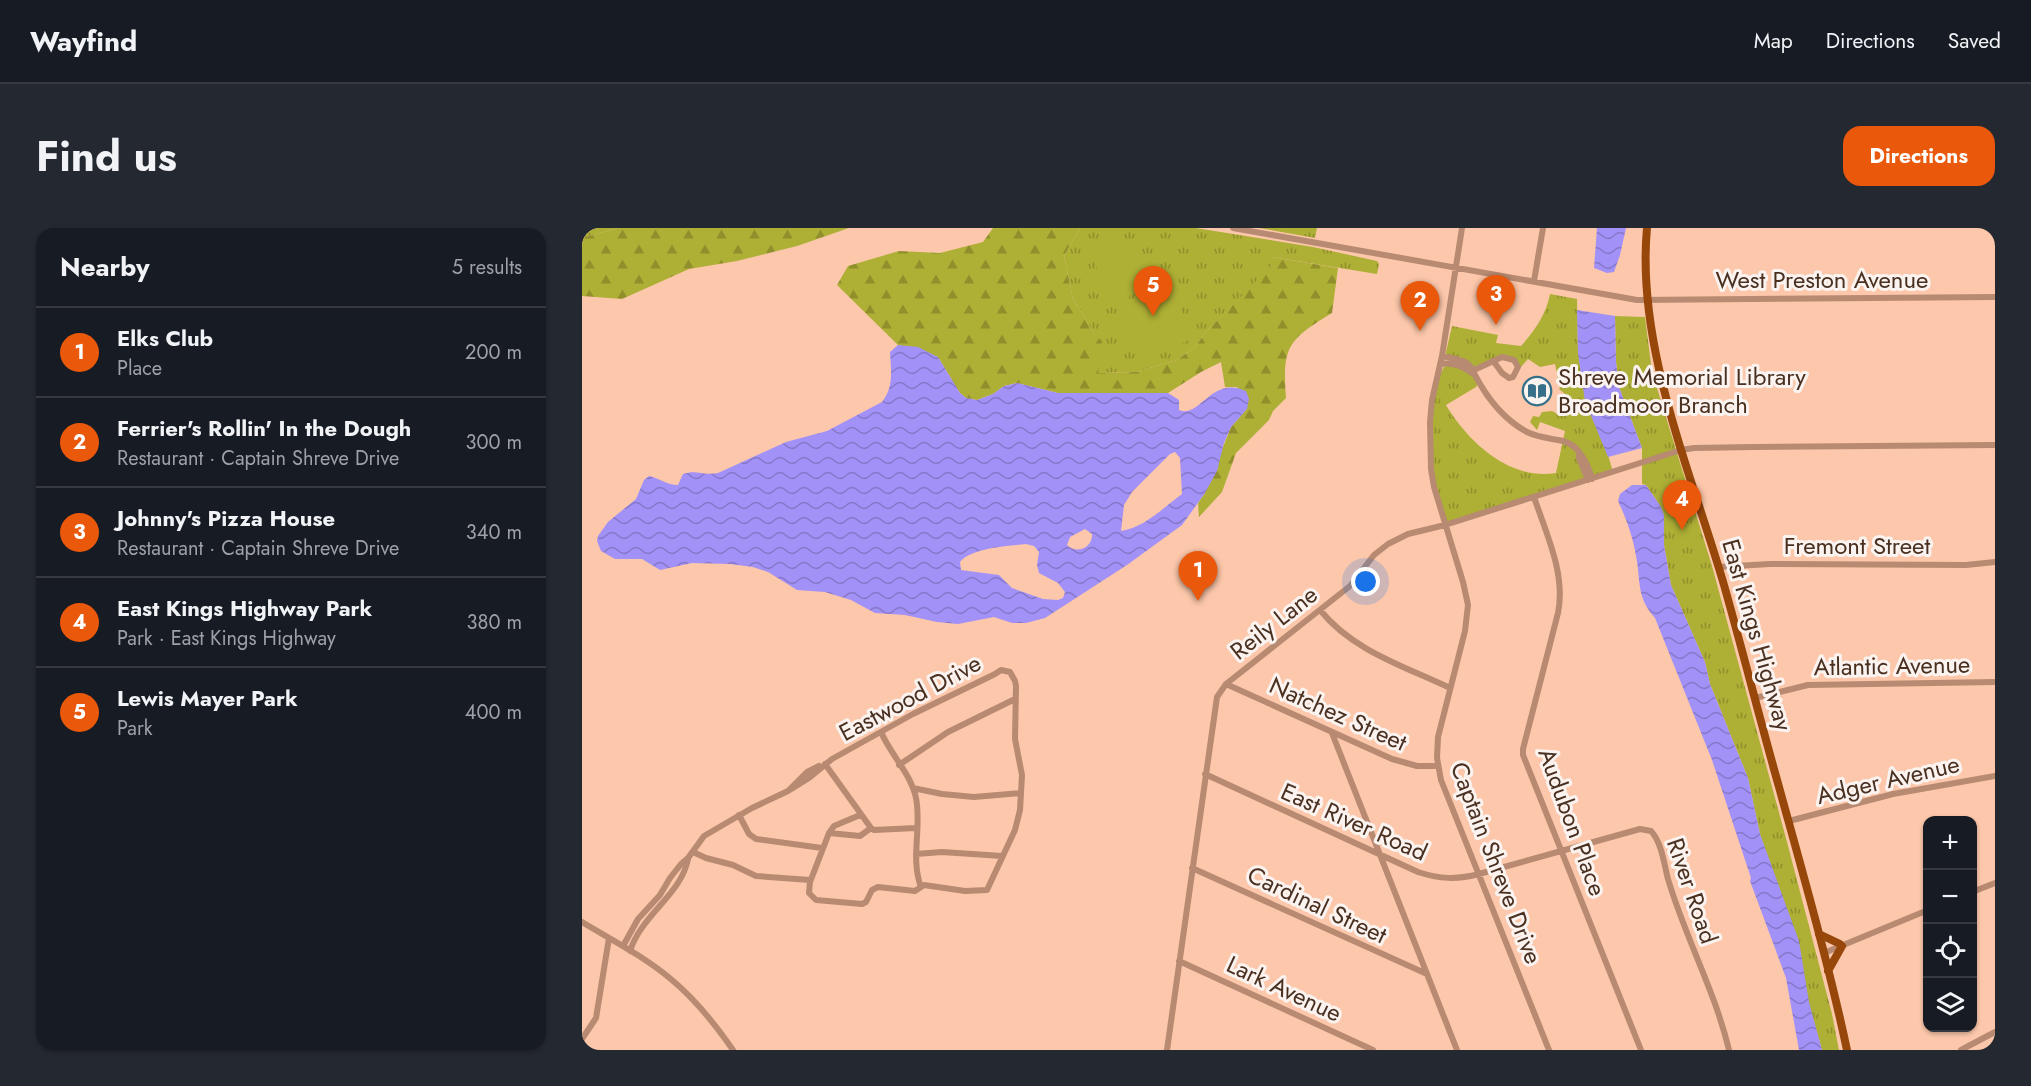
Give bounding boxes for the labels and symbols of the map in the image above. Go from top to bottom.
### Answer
street label: West Preston Avenue [1716,262,1928,297]
pin: 5 [1134,266,1172,316]
pin: 3 [1476,276,1516,325]
pin: 2 [1400,282,1440,331]
place label: Shreve Memorial Library Broadmoor Branch [1558,359,1806,422]
library icon: Shreve Memorial Library Broadmoor Branch [1521,375,1553,407]
pin: 4 [1662,480,1702,530]
street label: Fremont Street [1784,528,1930,563]
street label: East Kings Highway [1713,535,1802,735]
pin: 1 [1178,552,1218,601]
your location [1351,567,1380,596]
street label: Reily Lane [1222,577,1325,668]
street label: Eastwood Drive [832,645,987,750]
street label: Atlantic Avenue [1813,647,1971,684]
street label: Natchez Street [1264,668,1413,760]
street label: Audubon Place [1530,743,1615,901]
street label: Adger Avenue [1813,746,1963,813]
street label: Captain Shreve Drive [1442,757,1551,969]
street label: East River Road [1275,774,1433,869]
street label: River Road [1658,833,1727,948]
street label: Cardinal Street [1242,857,1393,952]
street label: Lark Avenue [1221,947,1347,1030]

